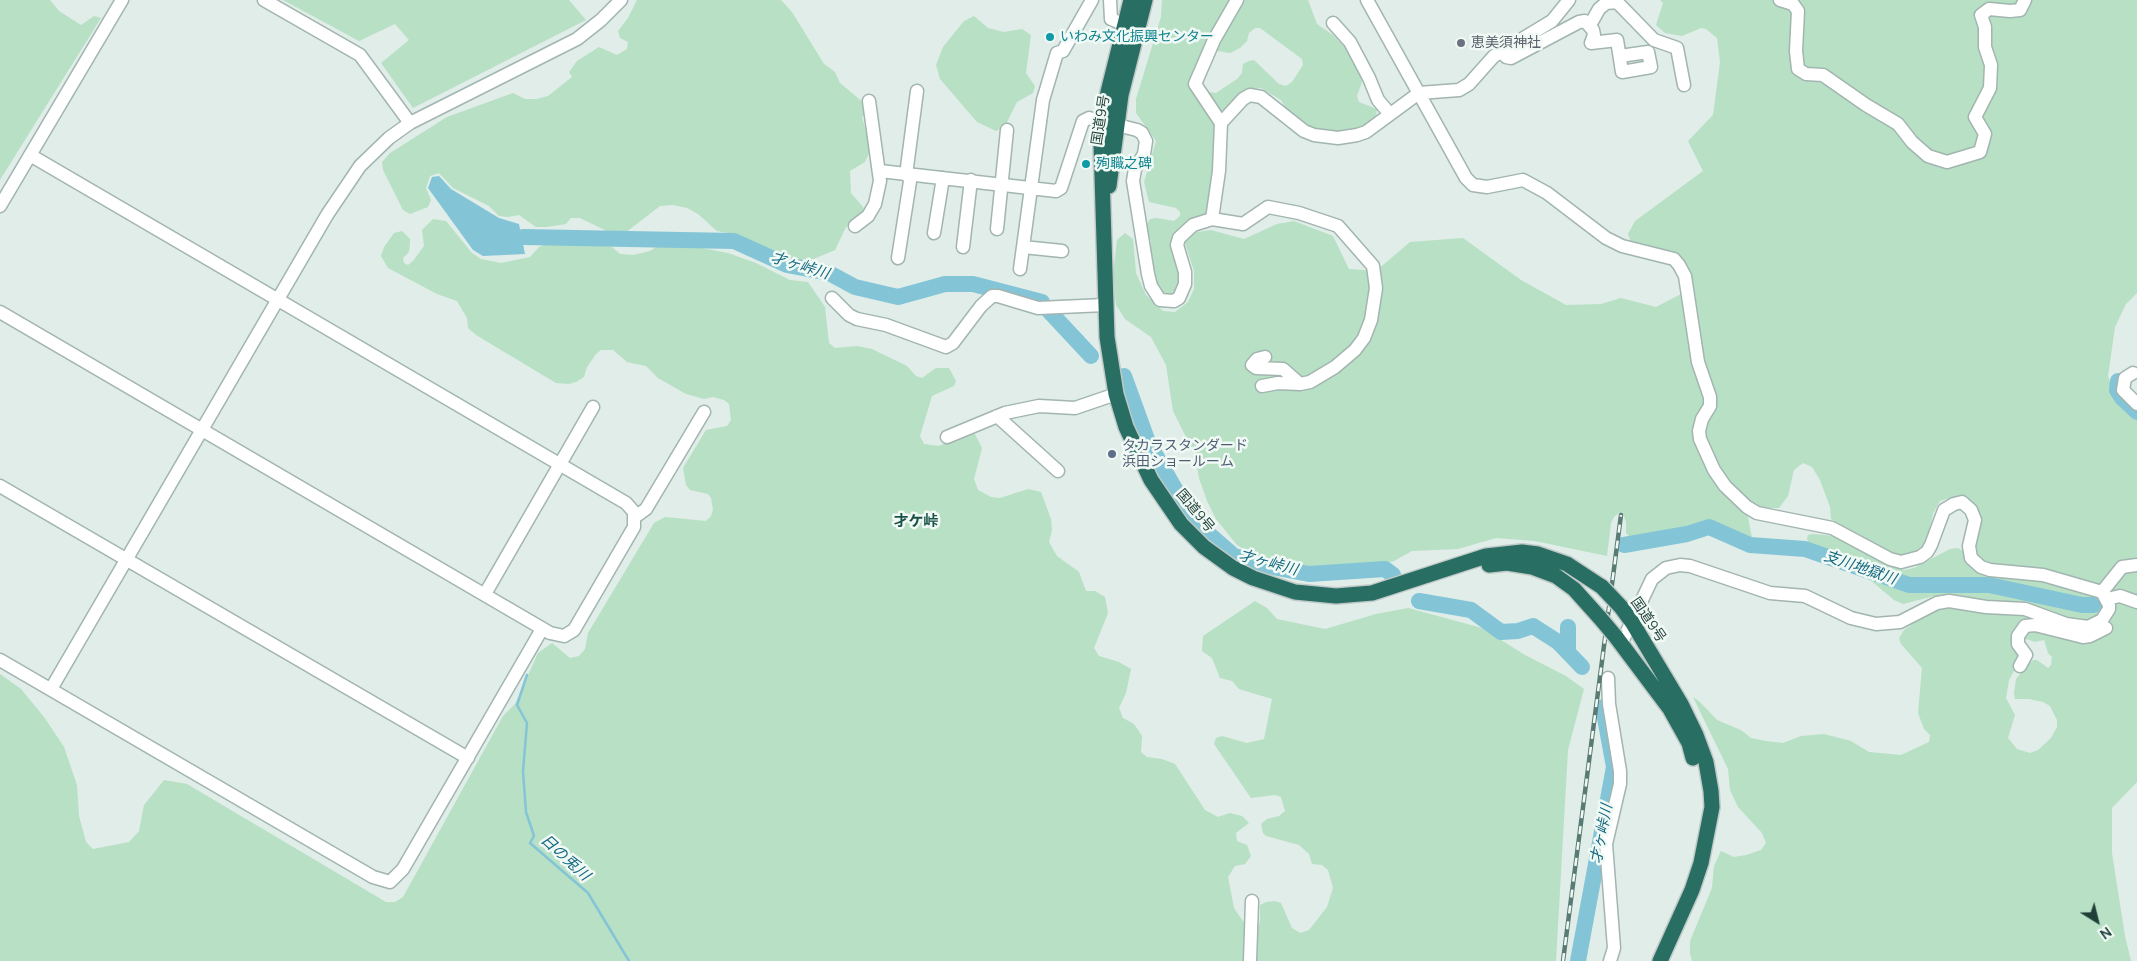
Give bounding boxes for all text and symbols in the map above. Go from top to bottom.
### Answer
place label: いわみ文化振興センター [1060,29,1214,45]
marker: いわみ文化振興センター [1044,31,1056,43]
place label: 恵美須神社 [1471,35,1541,51]
marker: 恵美須神社 [1455,37,1467,49]
street label: 国道9号 [1089,94,1113,146]
place label: 殉職之碑 [1096,156,1152,172]
marker: 殉職之碑 [1080,158,1092,170]
water label: 才ヶ峠川 [769,249,831,283]
place label: タカラスタンダード 浜田ショールーム [1122,438,1248,471]
marker: タカラスタンダード 浜田ショールーム [1106,448,1118,460]
street label: 国道9号 [1172,486,1218,536]
district label: 才ケ峠 [894,513,938,531]
water label: 才ヶ峠川 [1237,547,1299,579]
water label: 支川地獄川 [1822,547,1898,589]
street label: 国道9号 [1627,594,1669,646]
water label: 才ヶ峠川 [1587,803,1617,865]
water label: 日の兎川 [537,831,593,885]
north arrow [2072,896,2122,946]
text: N [2096,923,2116,944]

